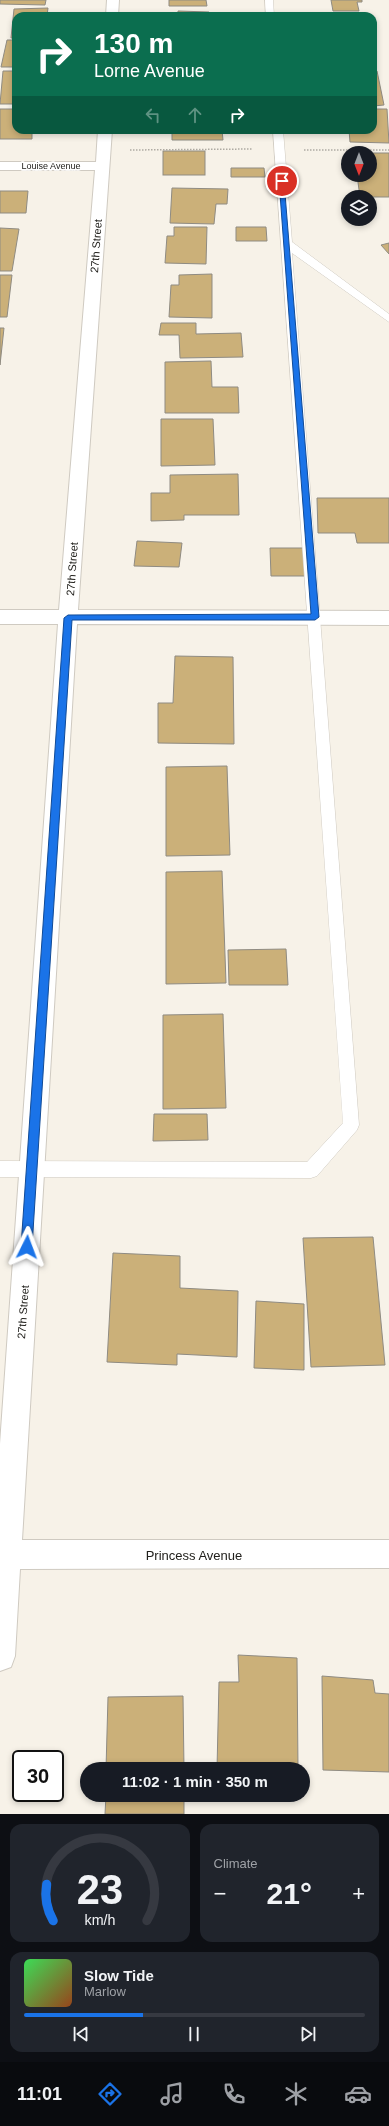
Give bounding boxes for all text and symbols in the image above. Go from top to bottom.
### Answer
icon: right [28,28,80,80]
text: 130 m [94,28,173,59]
text: Lorne Avenue [94,61,205,81]
icon: left [142,104,164,126]
icon: ahead [184,104,206,126]
icon: right [226,104,248,126]
north arrow [341,146,377,182]
map controls [341,146,377,226]
street label: Louise Avenue [22,161,80,171]
pin [265,164,299,198]
icon: arrive [271,170,293,192]
button: layers [341,190,377,226]
street label: 27th Street [88,219,104,273]
street label: 27th Street [64,542,80,596]
position arrow [6,1226,48,1268]
street label: 27th Street [15,1285,31,1339]
street label: Princess Avenue [146,1548,242,1563]
speed limit sign: 30 [12,1750,64,1802]
text: 11:02 · 1 min · 350 m [122,1773,268,1790]
text: Climate [214,1856,258,1871]
text: 23 [77,1866,123,1913]
text: 21° [267,1877,312,1910]
text: − [214,1881,226,1906]
text: + [352,1881,365,1906]
text: km/h [84,1912,115,1928]
text: Slow Tide [84,1967,154,1984]
text: Marlow [84,1984,126,1999]
icon: previous [70,2023,92,2045]
icon: pause [183,2023,205,2045]
icon: next [297,2023,319,2045]
icon: directions [96,2080,124,2108]
icon: music [158,2080,186,2108]
icon: phone [220,2080,248,2108]
icon: climate [282,2080,310,2108]
icon: car [344,2080,372,2108]
text: 11:01 [17,2084,62,2104]

